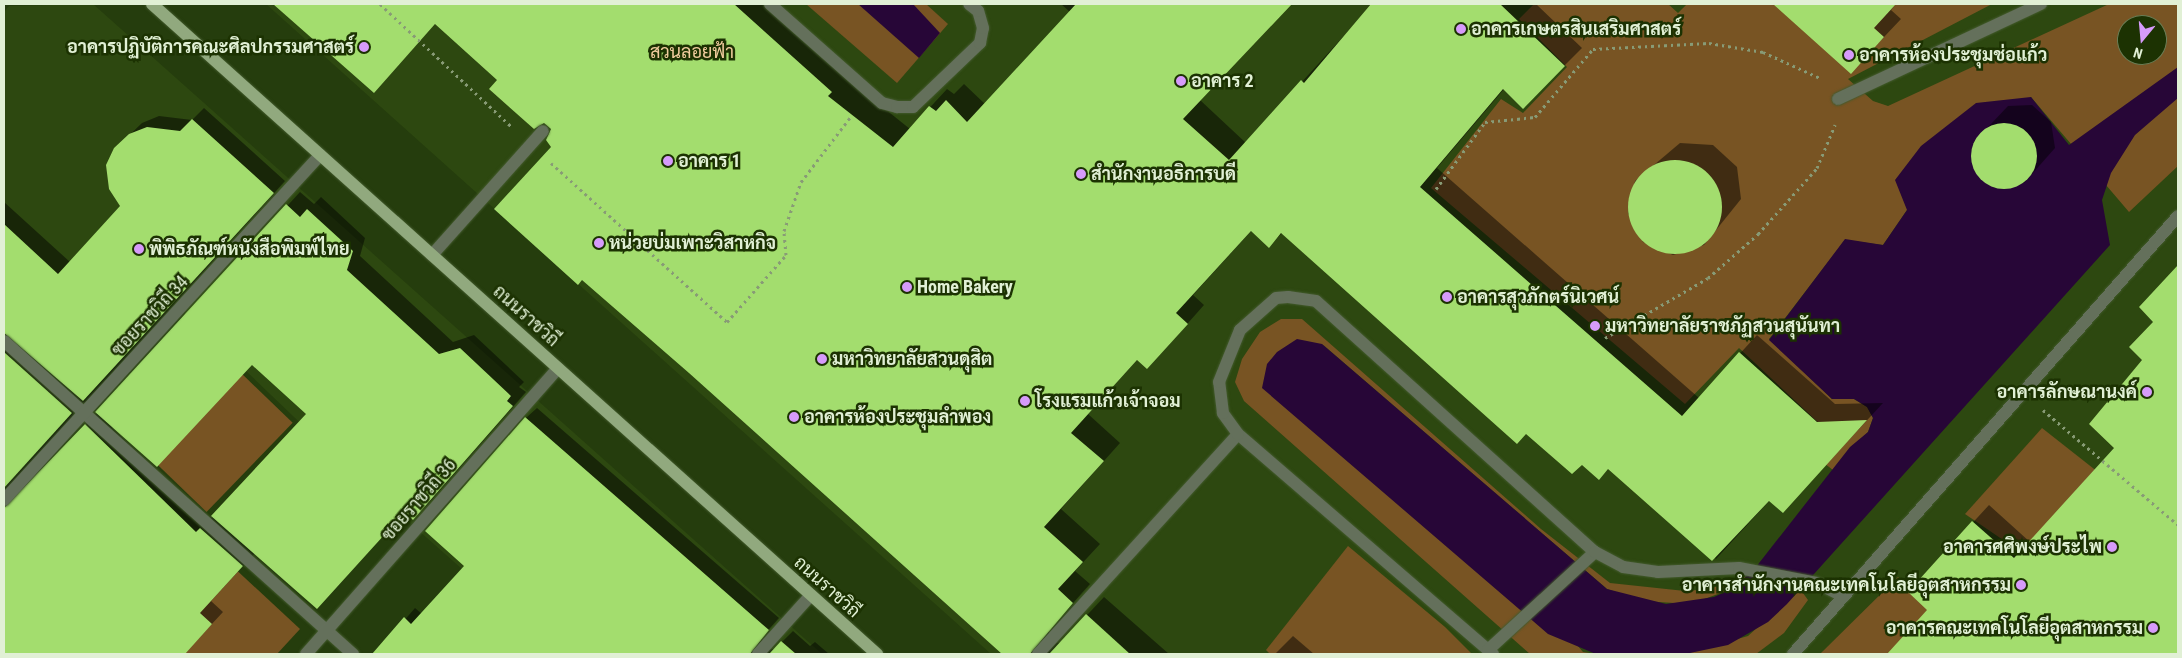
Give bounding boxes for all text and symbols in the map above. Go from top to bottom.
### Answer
north arrow [2117,15,2167,65]
place label: อาคารเกษตรสินเสริมศาสตร์ [1471,18,1681,40]
marker: อาคารเกษตรสินเสริมศาสตร์ [1455,23,1467,35]
place label: อาคารปฏิบัติการคณะศิลปกรรมศาสตร์ [67,36,354,58]
marker: อาคารปฏิบัติการคณะศิลปกรรมศาสตร์ [358,41,370,53]
park label: สวนลอยฟ้า [650,41,734,63]
place label: อาคารห้องประชุมช่อแก้ว [1859,44,2047,66]
text: N [2131,44,2144,62]
marker: อาคารห้องประชุมช่อแก้ว [1843,49,1855,61]
place label: อาคาร 2 [1191,70,1254,92]
marker: อาคาร 2 [1175,75,1187,87]
place label: อาคาร 1 [678,150,741,172]
marker: อาคาร 1 [662,155,674,167]
place label: สำนักงานอธิการบดี [1091,163,1236,185]
marker: สำนักงานอธิการบดี [1075,168,1087,180]
place label: หน่วยบ่มเพาะวิสาหกิจ [609,232,776,254]
marker: หน่วยบ่มเพาะวิสาหกิจ [593,237,605,249]
place label: พิพิธภัณฑ์หนังสือพิมพ์ไทย [149,238,349,260]
marker: พิพิธภัณฑ์หนังสือพิมพ์ไทย [133,243,145,255]
street label: ซอยราชวิถี 34 [107,271,193,361]
place label: Home Bakery [917,276,1013,298]
street label: ถนนราชวิถี [489,281,563,351]
marker: Home Bakery [901,281,913,293]
place label: อาคารสุวภักตร์นิเวศน์ [1457,286,1619,308]
marker: อาคารสุวภักตร์นิเวศน์ [1441,291,1453,303]
place label: มหาวิทยาลัยราชภัฏสวนสุนันทา [1605,315,1840,337]
marker: มหาวิทยาลัยราชภัฏสวนสุนันทา [1589,320,1601,332]
place label: มหาวิทยาลัยสวนดุสิต [832,348,992,370]
marker: มหาวิทยาลัยสวนดุสิต [816,353,828,365]
place label: อาคารลักษณานงค์ [1996,381,2137,403]
marker: อาคารลักษณานงค์ [2141,386,2153,398]
place label: โรงแรมแก้วเจ้าจอม [1035,390,1181,412]
marker: โรงแรมแก้วเจ้าจอม [1019,395,1031,407]
place label: อาคารห้องประชุมลำพอง [804,406,991,428]
marker: อาคารห้องประชุมลำพอง [788,411,800,423]
street label: ซอยราชวิถี 36 [377,454,461,546]
place label: อาคารศศิพงษ์ประไพ [1943,536,2102,558]
marker: อาคารศศิพงษ์ประไพ [2106,541,2118,553]
street label: ถนนราชวิถี [790,552,864,622]
place label: อาคารสำนักงานคณะเทคโนโลยีอุตสาหกรรม [1682,574,2011,596]
marker: อาคารสำนักงานคณะเทคโนโลยีอุตสาหกรรม [2015,579,2027,591]
place label: อาคารคณะเทคโนโลยีอุตสาหกรรม [1886,617,2143,639]
marker: อาคารคณะเทคโนโลยีอุตสาหกรรม [2147,622,2159,634]

